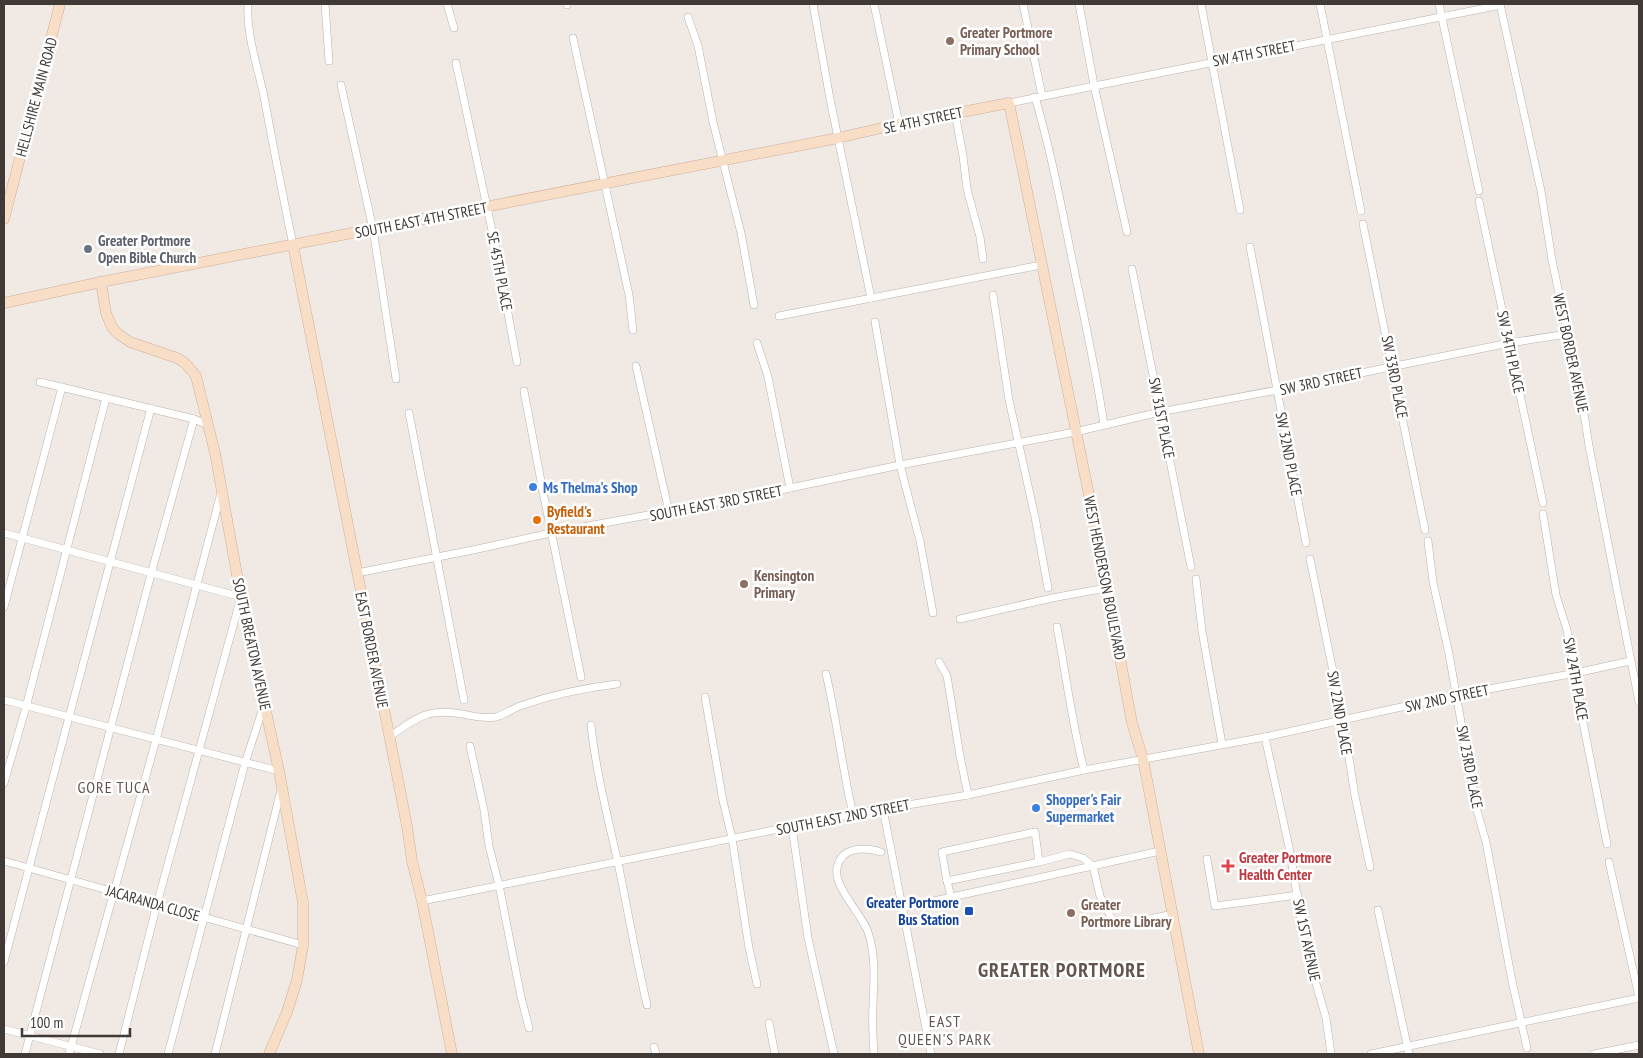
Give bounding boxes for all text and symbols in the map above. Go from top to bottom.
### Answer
place label: Greater Portmore Primary School [960,23,1053,59]
street label: HELLSHIRE MAIN ROAD [11,35,61,159]
marker: Greater Portmore Primary School [944,35,956,47]
street label: SW 4TH STREET [1211,36,1297,70]
street label: SE 4TH STREET [882,102,965,138]
street label: SOUTH EAST 4TH STREET [353,198,489,242]
street label: SE 45TH PLACE [483,230,517,312]
place label: Greater Portmore Open Bible Church [98,231,196,267]
marker: Greater Portmore Open Bible Church [82,243,94,255]
street label: WEST BORDER AVENUE [1549,292,1593,414]
street label: SW 34TH PLACE [1493,309,1529,395]
street label: SW 33RD PLACE [1378,334,1412,420]
street label: SW 3RD STREET [1278,363,1364,399]
street label: SW 31ST PLACE [1145,376,1179,460]
street label: SW 32ND PLACE [1272,410,1306,498]
place label: Ms Thelma's Shop [543,478,638,497]
marker: Ms Thelma's Shop [527,481,539,493]
street label: SOUTH EAST 3RD STREET [648,481,784,525]
street label: WEST HENDERSON BOULEVARD [1080,494,1130,662]
place label: Byfield's Restaurant [547,502,605,538]
marker: Byfield's Restaurant [531,514,543,526]
place label: Kensington Primary [754,566,814,602]
street label: SOUTH BREATON AVENUE [229,576,275,712]
marker: Kensington Primary [738,578,750,590]
street label: EAST BORDER AVENUE [351,590,393,710]
street label: SW 24TH PLACE [1559,636,1593,722]
street label: SW 22ND PLACE [1323,669,1357,757]
street label: SW 2ND STREET [1403,680,1491,716]
street label: SW 23RD PLACE [1453,724,1487,810]
district label: GORE TUCA [77,777,151,797]
place label: Shopper's Fair Supermarket [1046,790,1122,826]
street label: SOUTH EAST 2ND STREET [775,795,912,839]
marker: Shopper's Fair Supermarket [1030,802,1042,814]
place label: Greater Portmore Health Center [1239,848,1332,884]
marker: Greater Portmore Health Center [1221,859,1235,873]
street label: JACARANDA CLOSE [103,880,202,925]
place label: Greater Portmore Bus Station [866,893,959,929]
place label: Greater Portmore Library [1081,895,1172,931]
street label: SW 1ST AVENUE [1289,897,1325,983]
marker: Greater Portmore Bus Station [963,905,975,917]
marker: Greater Portmore Library [1065,907,1077,919]
district label: GREATER PORTMORE [978,957,1146,983]
scale bar [22,1006,130,1038]
district label: EAST QUEEN'S PARK [898,1011,992,1049]
text: 100 m [30,1013,63,1032]

